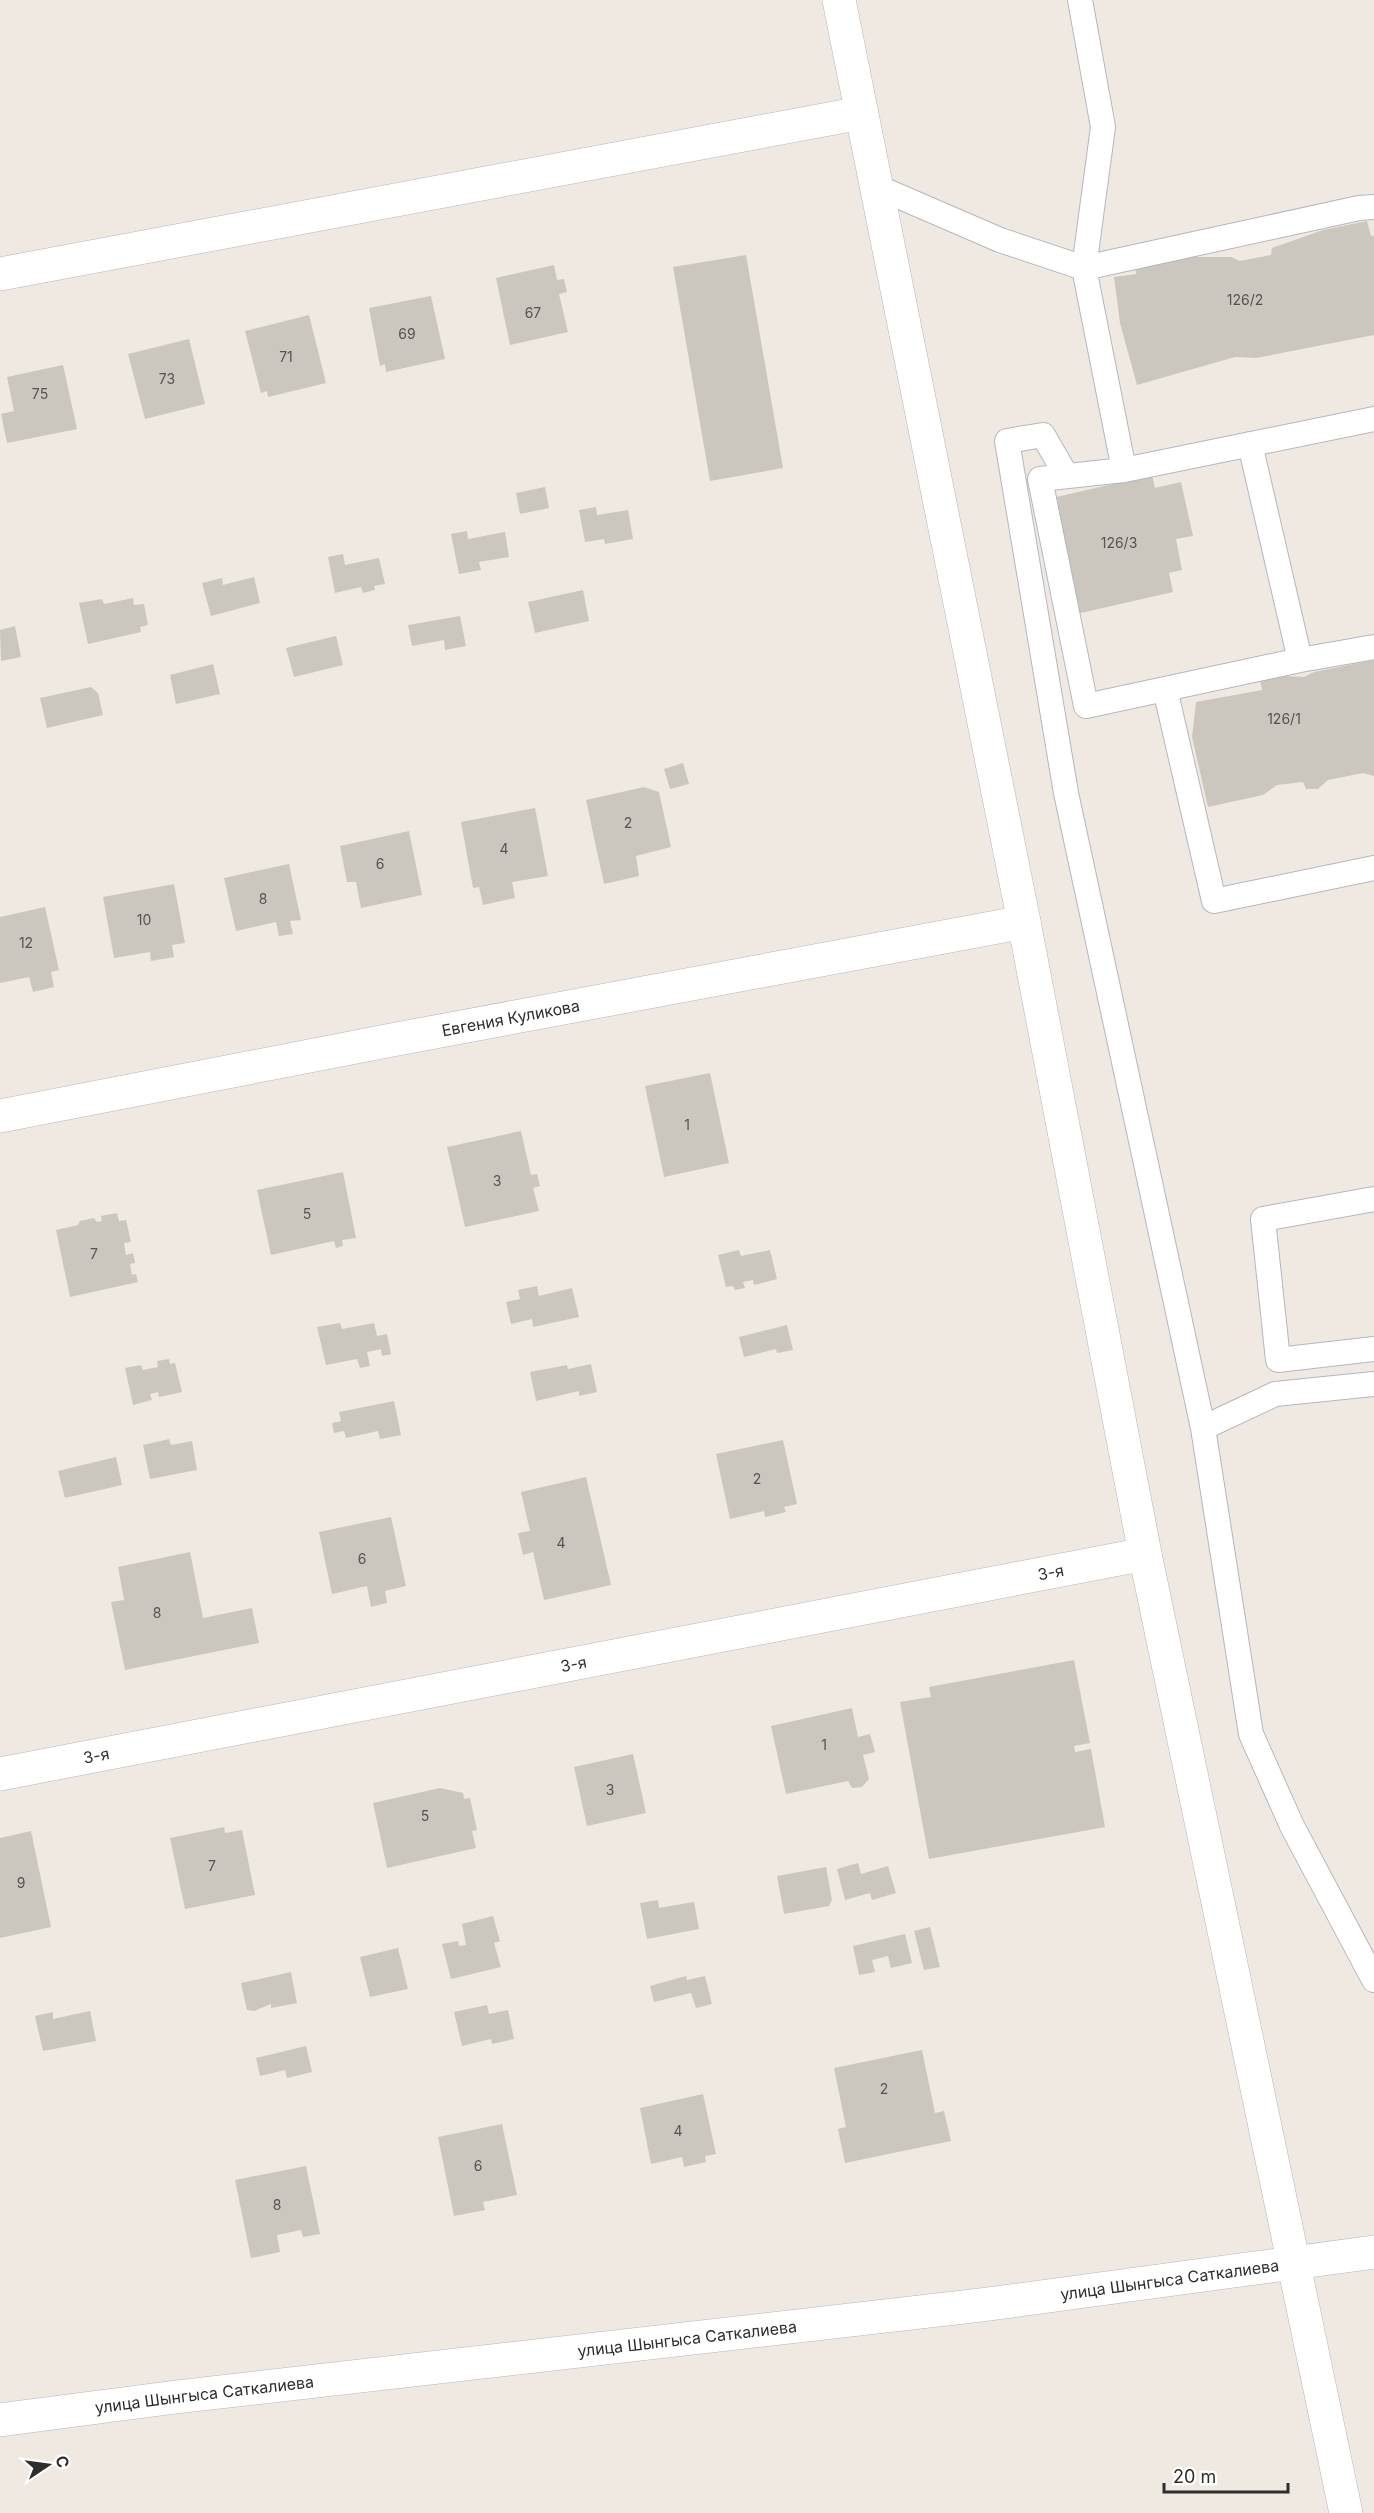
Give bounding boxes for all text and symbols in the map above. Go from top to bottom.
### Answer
house number: 126/2 [1227,291,1263,308]
house number: 67 [525,304,541,321]
house number: 69 [398,325,416,342]
house number: 71 [279,348,293,365]
house number: 73 [159,370,175,387]
house number: 75 [32,385,48,402]
house number: 126/3 [1101,534,1137,551]
house number: 126/1 [1267,710,1301,727]
house number: 2 [624,814,632,831]
house number: 4 [499,840,509,857]
house number: 6 [376,855,384,872]
house number: 8 [259,890,267,907]
house number: 10 [137,911,151,928]
house number: 12 [19,934,33,951]
street label: Евгения Куликова [440,995,581,1040]
house number: 1 [684,1116,690,1133]
house number: 3 [493,1172,501,1189]
house number: 5 [303,1205,311,1222]
house number: 7 [90,1245,98,1262]
house number: 2 [753,1470,761,1487]
house number: 4 [556,1534,566,1551]
house number: 6 [358,1550,366,1567]
street label: 3-я [1036,1560,1065,1584]
house number: 8 [153,1604,161,1621]
street label: 3-я [559,1652,588,1676]
house number: 1 [821,1736,827,1753]
street label: 3-я [82,1743,111,1768]
house number: 3 [606,1781,614,1798]
house number: 5 [421,1807,429,1824]
house number: 7 [208,1857,216,1874]
house number: 9 [17,1874,25,1891]
house number: 2 [880,2080,888,2097]
house number: 4 [673,2122,683,2139]
house number: 6 [474,2157,482,2174]
house number: 8 [273,2196,281,2213]
street label: улица Шынгыса Саткалиева [1059,2255,1280,2304]
street label: улица Шынгыса Саткалиева [577,2316,798,2361]
street label: улица Шынгыса Саткалиева [94,2371,315,2418]
north arrow [18,2435,78,2495]
text: С [52,2454,74,2470]
scale bar [1164,2456,1288,2494]
text: 20 m [1173,2466,1216,2487]

